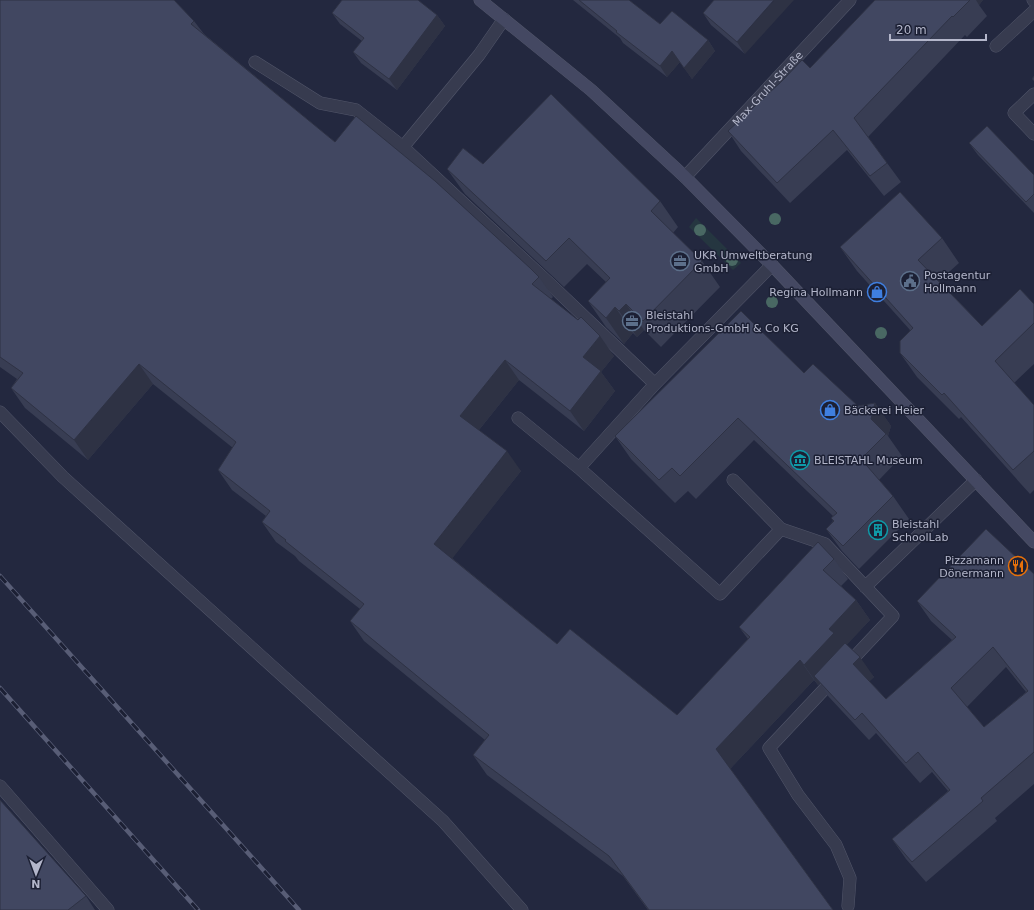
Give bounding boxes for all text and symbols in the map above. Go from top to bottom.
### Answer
scale bar [890,16,986,42]
text: 20 m [896,23,927,37]
street label: Max-Gruhl-Straße [730,48,806,129]
place label: UKR Umweltberatung GmbH [694,249,813,275]
office icon: UKR Umweltberatung GmbH [669,250,691,272]
place label: Postagentur Hollmann [924,269,991,295]
public building icon: Postagentur Hollmann [899,270,921,292]
shop icon: Regina Hollmann [866,281,888,303]
place label: Regina Hollmann [769,286,863,299]
place label: Bleistahl Produktions-GmbH & Co KG [646,309,799,335]
office icon: Bleistahl Produktions-GmbH & Co KG [621,310,643,332]
shop icon: Bäckerei Heier [819,399,841,421]
place label: Bäckerei Heier [844,404,925,417]
museum icon: BLEISTAHL Museum [789,449,811,471]
place label: BLEISTAHL Museum [814,454,923,467]
place label: Bleistahl SchoolLab [892,518,948,544]
building icon: Bleistahl SchoolLab [867,519,889,541]
place label: Pizzamann Dönermann [939,554,1004,580]
restaurant icon: Pizzamann Dönermann [1007,555,1029,577]
north arrow [16,854,56,894]
text: N [31,877,41,890]

